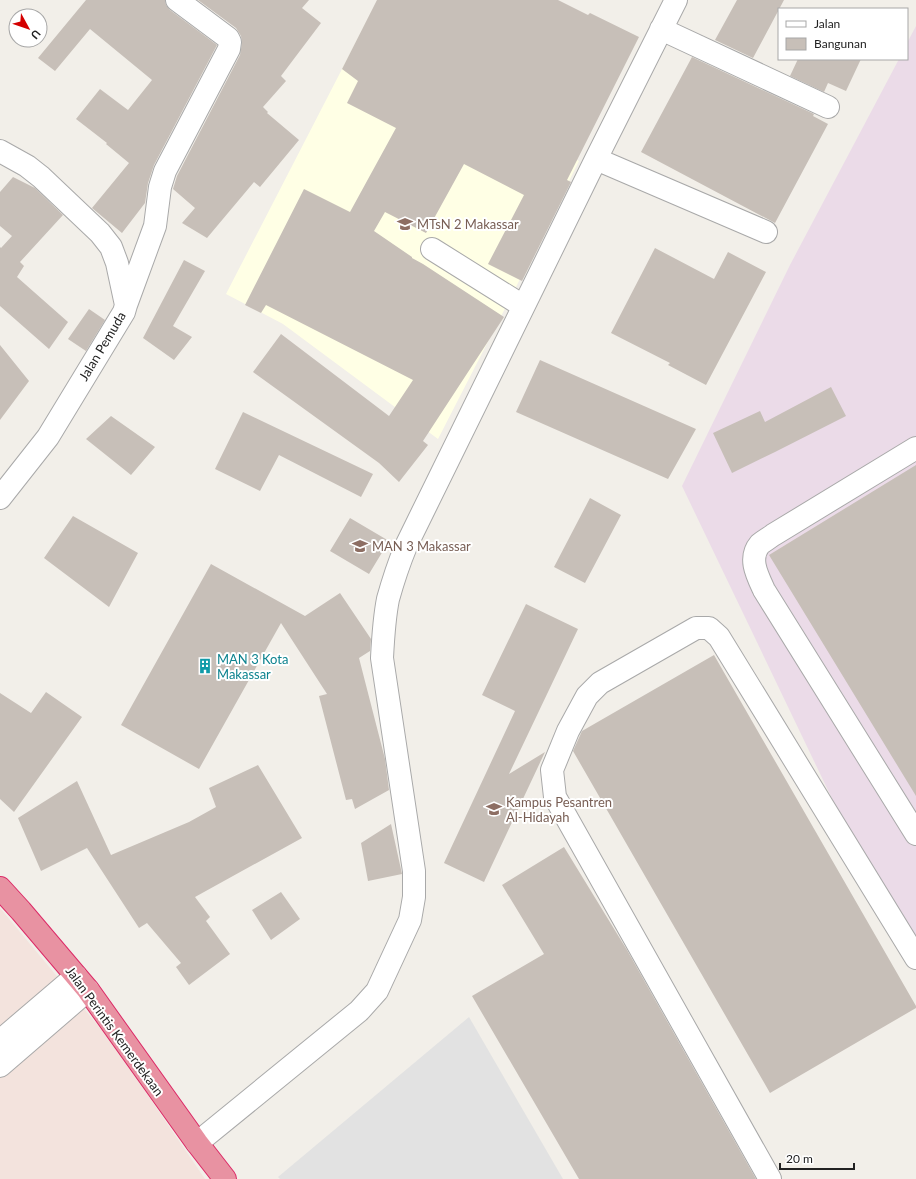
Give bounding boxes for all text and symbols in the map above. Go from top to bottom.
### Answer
north arrow [8,8,48,48]
legend [778,8,908,60]
text: Jalan [814,16,840,31]
text: U [28,27,44,42]
text: Bangunan [814,36,867,51]
school or university icon: MTsN 2 Makassar [396,215,414,233]
place label: MTsN 2 Makassar [417,216,519,232]
street label: Jalan Pemuda [75,309,129,383]
school or university icon: MAN 3 Makassar [351,537,369,555]
place label: MAN 3 Makassar [372,538,471,554]
place label: MAN 3 Kota Makassar [217,651,289,682]
building icon: MAN 3 Kota Makassar [196,657,214,675]
place label: Kampus Pesantren Al-Hidayah [506,794,612,825]
school or university icon: Kampus Pesantren Al-Hidayah [485,800,503,818]
street label: Jalan Perintis Kemerdekaan [63,963,167,1099]
scale bar [780,1145,854,1171]
text: 20 m [786,1151,813,1166]

